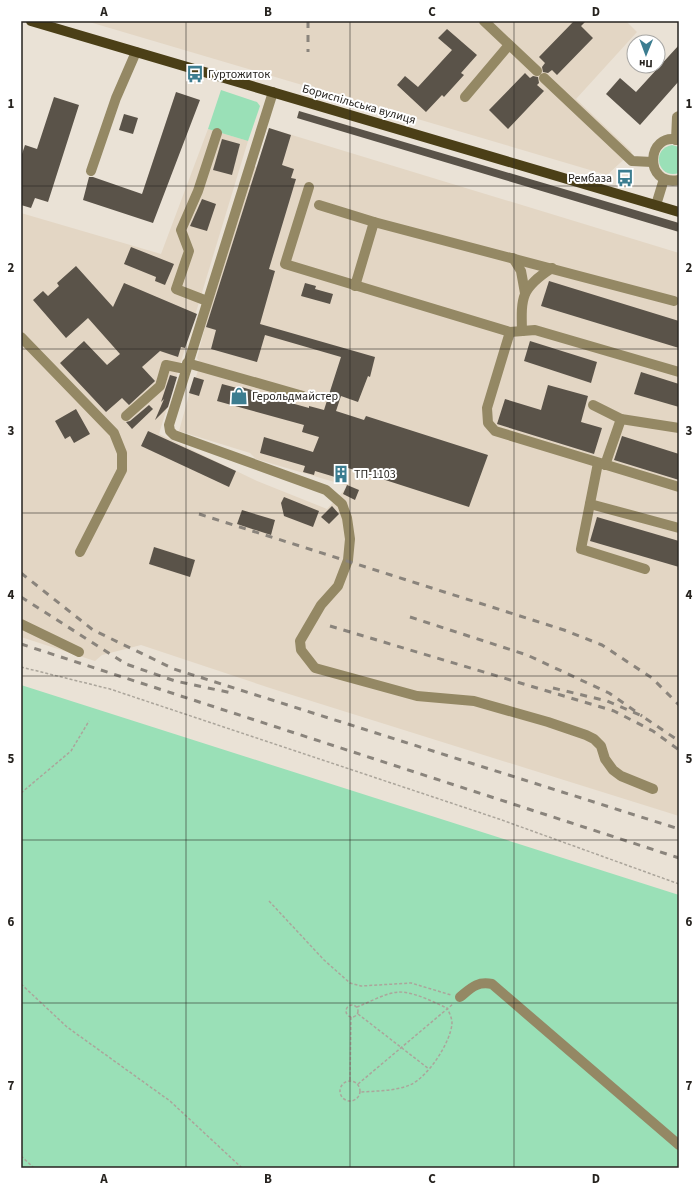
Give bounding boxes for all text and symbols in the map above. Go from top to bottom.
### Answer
text: A [99,3,108,21]
text: B [264,3,272,21]
text: C [428,3,436,21]
text: D [592,3,600,21]
north arrow [626,34,666,74]
text: Пн [639,56,653,71]
bus stop icon: Гуртожиток [185,64,205,84]
place label: Гуртожиток [208,66,270,83]
street label: Бориспільська вулиця [300,80,418,129]
text: 1 [8,95,15,113]
text: 1 [686,95,693,113]
bus stop icon: Рембаза [615,168,635,188]
place label: Рембаза [568,170,612,187]
text: 2 [8,259,15,277]
text: 2 [686,259,693,277]
shop icon: Герольдмайстер [229,386,249,406]
place label: Герольдмайстер [252,388,339,405]
text: 3 [8,422,15,440]
text: 3 [686,422,693,440]
building icon: ТП-1103 [331,464,351,484]
place label: ТП-1103 [354,466,396,483]
text: 4 [8,586,15,604]
text: 4 [686,586,693,604]
text: 5 [8,750,15,768]
text: 5 [686,750,693,768]
text: 6 [8,913,15,931]
text: 6 [686,913,693,931]
text: 7 [8,1077,15,1095]
text: 7 [686,1077,693,1095]
text: A [99,1170,108,1188]
text: B [264,1170,272,1188]
text: C [428,1170,436,1188]
text: D [592,1170,600,1188]

